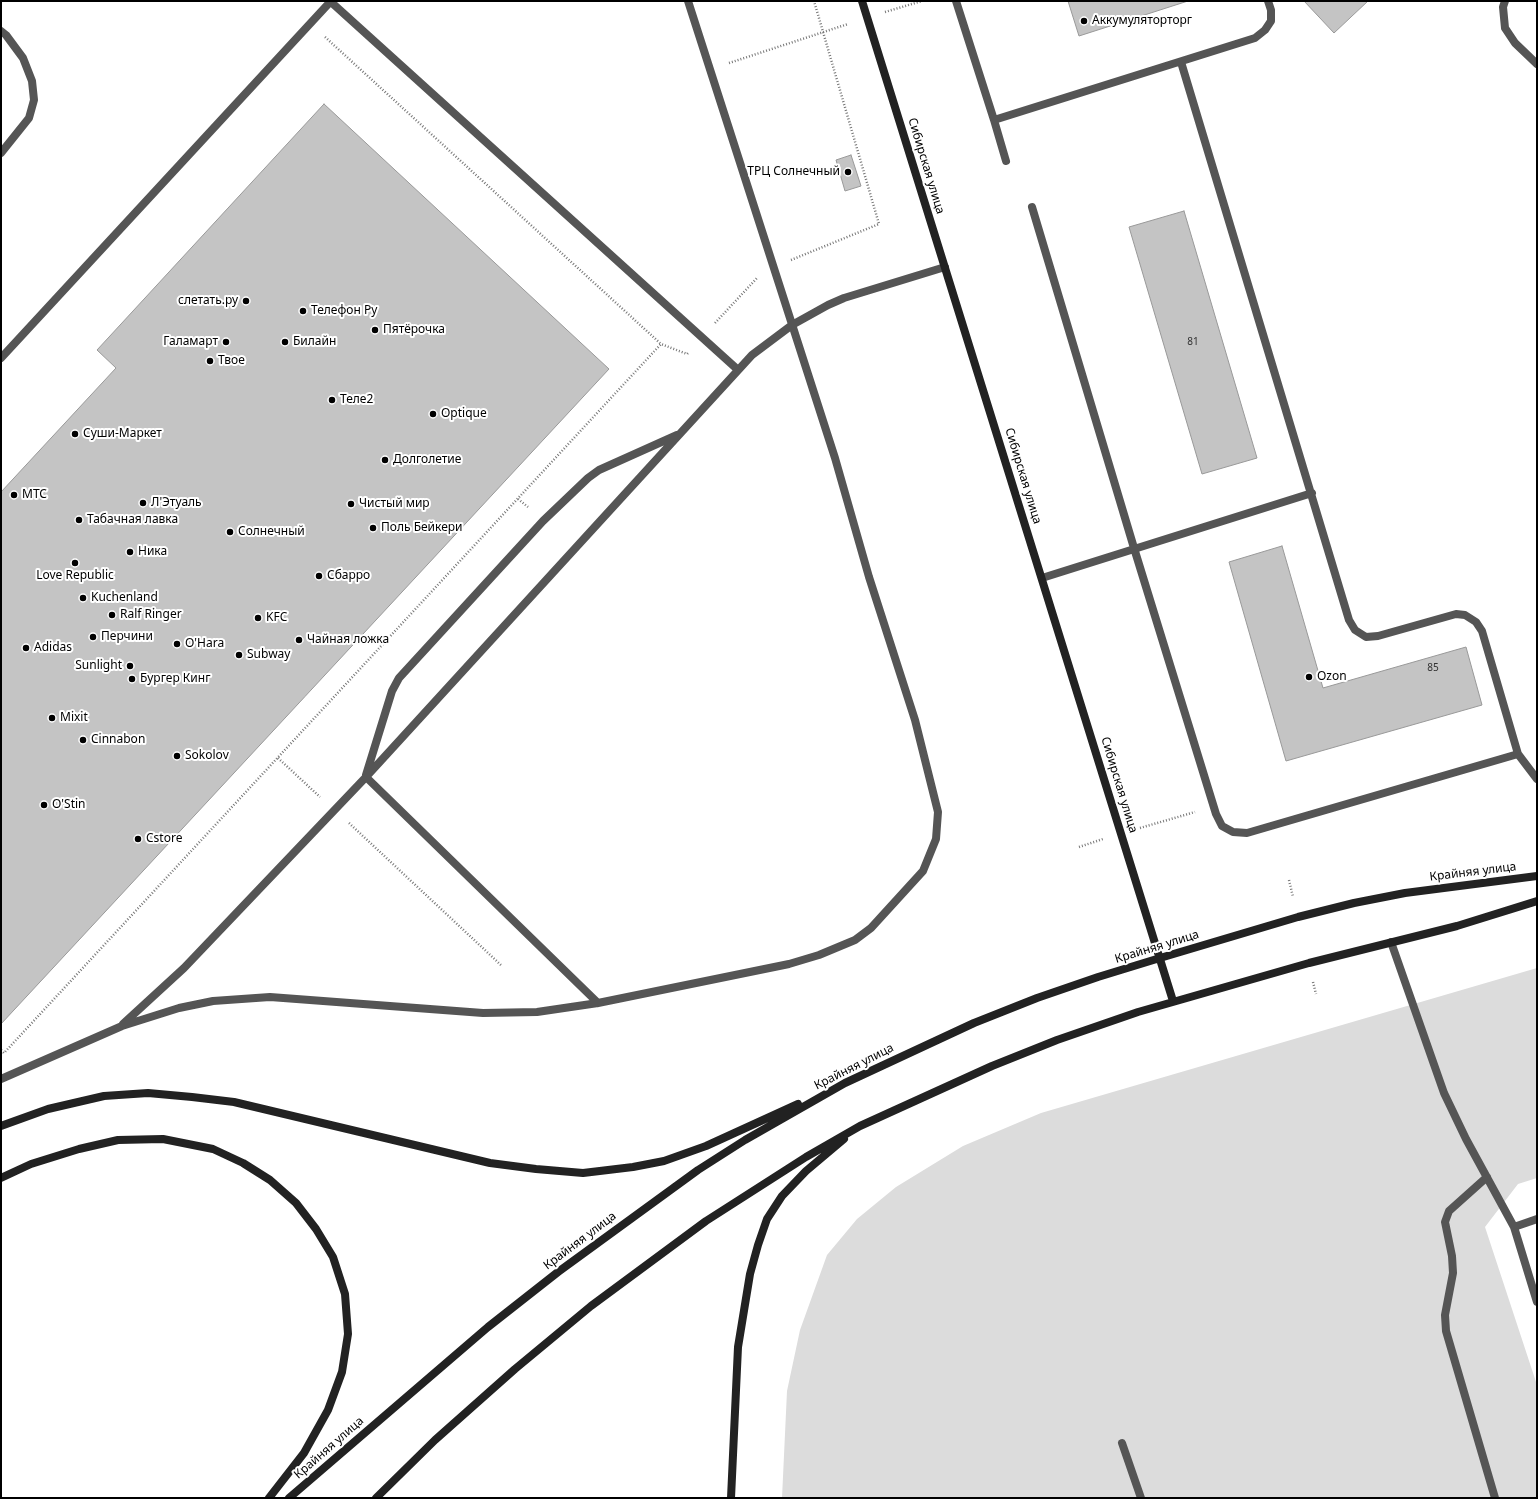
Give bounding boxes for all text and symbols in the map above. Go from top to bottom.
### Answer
place label: Аккумуляторторг [1092,14,1192,28]
marker: Аккумуляторторг [1079,16,1089,26]
street label: Сибирская улица [905,116,947,216]
place label: ТРЦ Солнечный [747,165,840,179]
marker: ТРЦ Солнечный [843,167,853,177]
place label: слетать.ру [178,294,238,308]
marker: слетать.ру [241,296,251,306]
place label: Телефон Ру [311,304,377,318]
marker: Телефон Ру [298,306,308,316]
place label: Пятёрочка [383,323,445,337]
marker: Пятёрочка [370,325,380,335]
place label: Галамарт [163,335,218,349]
place label: Билайн [293,335,336,349]
house number: 81 [1187,336,1199,348]
marker: Галамарт [221,337,231,347]
marker: Билайн [280,337,290,347]
place label: Твое [218,354,245,368]
marker: Твое [205,356,215,366]
place label: Теле2 [340,393,373,407]
marker: Теле2 [327,395,337,405]
place label: Optique [441,407,487,421]
marker: Optique [428,409,438,419]
street label: Сибирская улица [1002,426,1044,526]
place label: Суши-Маркет [83,427,162,441]
marker: Суши-Маркет [70,429,80,439]
place label: Долголетие [393,453,461,467]
marker: Долголетие [380,455,390,465]
place label: МТС [22,488,47,502]
marker: МТС [9,490,19,500]
place label: Л'Этуаль [151,496,202,510]
place label: Чистый мир [359,497,430,511]
marker: Л'Этуаль [138,498,148,508]
marker: Чистый мир [346,499,356,509]
place label: Табачная лавка [87,513,178,527]
marker: Табачная лавка [74,515,84,525]
place label: Поль Бейкери [381,521,463,535]
marker: Поль Бейкери [368,523,378,533]
place label: Солнечный [238,525,305,539]
marker: Солнечный [225,527,235,537]
place label: Ника [138,545,167,559]
marker: Ника [125,547,135,557]
marker: Love Republic [70,558,80,568]
place label: Love Republic [36,569,114,583]
place label: Сбарро [327,569,370,583]
marker: Сбарро [314,571,324,581]
place label: Kuchenland [91,591,158,605]
marker: Kuchenland [78,593,88,603]
place label: Ralf Ringer [120,608,182,622]
marker: Ralf Ringer [107,610,117,620]
place label: KFC [266,611,287,625]
marker: KFC [253,613,263,623]
place label: Перчини [101,630,153,644]
marker: Перчини [88,632,98,642]
place label: Чайная ложка [307,633,389,647]
marker: Чайная ложка [294,635,304,645]
place label: O'Hara [185,637,224,651]
marker: O'Hara [172,639,182,649]
place label: Adidas [34,641,72,655]
marker: Adidas [21,643,31,653]
place label: Subway [247,648,290,662]
marker: Subway [234,650,244,660]
place label: Sunlight [75,659,122,673]
marker: Sunlight [125,661,135,671]
house number: 85 [1427,662,1439,674]
place label: Ozon [1317,670,1347,684]
place label: Бургер Кинг [140,672,210,686]
marker: Ozon [1304,672,1314,682]
marker: Бургер Кинг [127,674,137,684]
place label: Mixit [60,711,88,725]
marker: Mixit [47,713,57,723]
place label: Cinnabon [91,733,145,747]
marker: Cinnabon [78,735,88,745]
street label: Сибирская улица [1098,735,1140,835]
place label: Sokolov [185,749,229,763]
marker: Sokolov [172,751,182,761]
place label: O'Stin [52,798,86,812]
marker: O'Stin [39,800,49,810]
place label: Cstore [146,832,182,846]
marker: Cstore [133,834,143,844]
street label: Крайняя улица [1429,860,1517,884]
street label: Крайняя улица [1113,927,1201,967]
street label: Крайняя улица [812,1041,896,1093]
street label: Крайняя улица [541,1209,619,1273]
street label: Крайняя улица [291,1414,367,1482]

